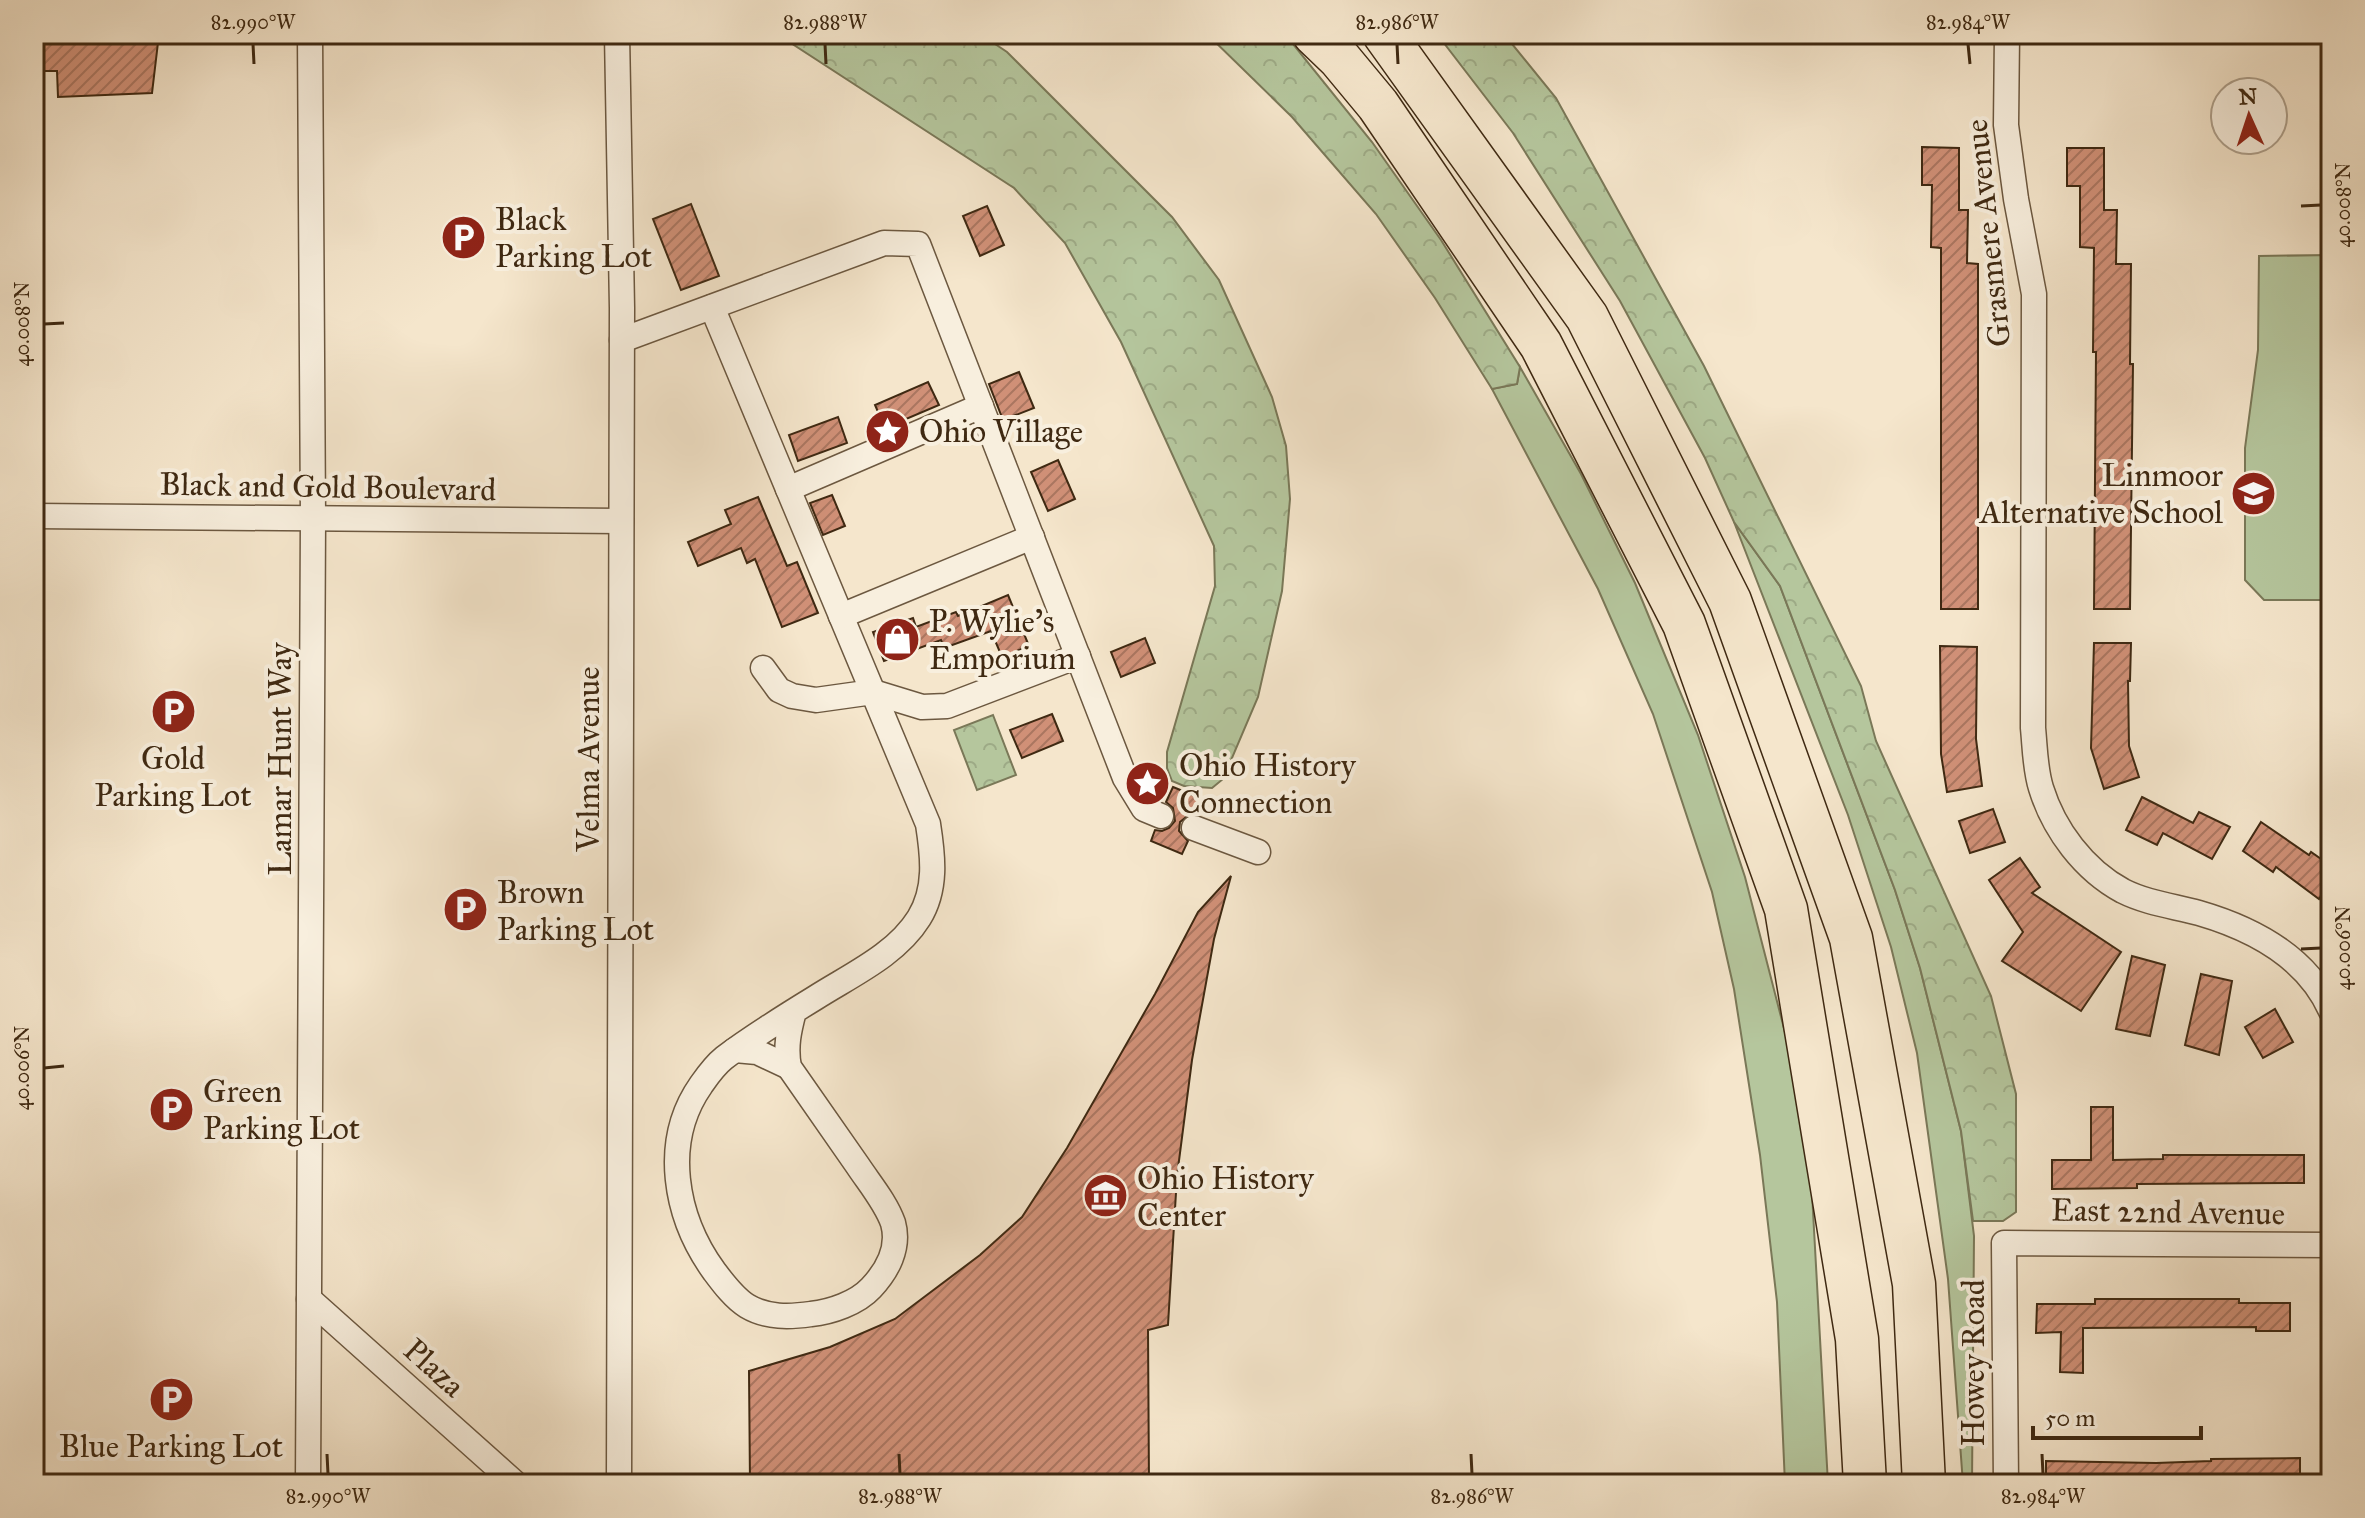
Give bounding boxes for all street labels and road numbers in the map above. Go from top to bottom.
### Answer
street label: Grasmere Avenue [1957,117,2019,349]
street label: Black and Gold Boulevard [159,465,497,509]
street label: Lamar Hunt Way [261,641,300,876]
street label: Velma Avenue [569,666,608,853]
street label: East 22nd Avenue [2051,1190,2285,1234]
street label: Howey Road [1954,1279,1993,1447]
street label: Plaza [395,1330,473,1406]

